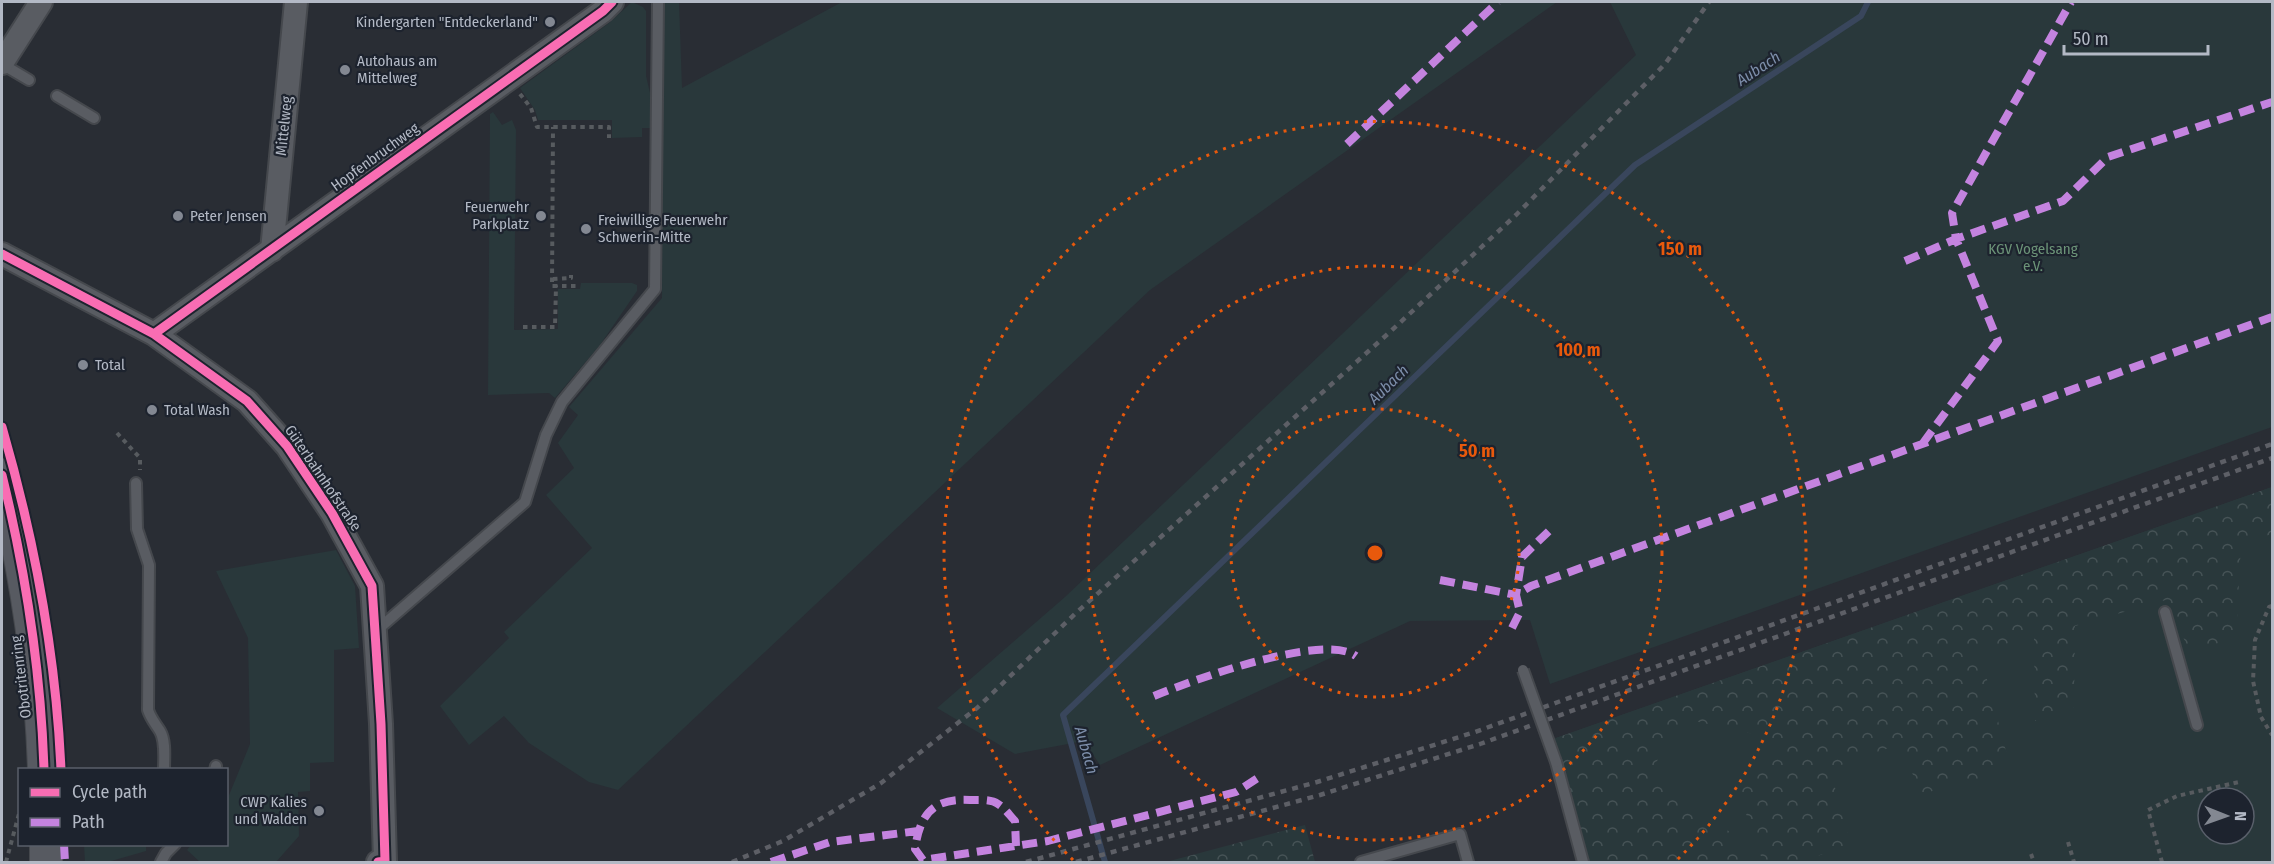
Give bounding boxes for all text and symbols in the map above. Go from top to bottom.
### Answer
place label: Kindergarten "Entdeckerland" [356,13,538,31]
marker: Kindergarten "Entdeckerland" [543,15,557,29]
scale bar [2064,18,2208,56]
text: 50 m [2073,28,2109,50]
water label: Aubach [1732,47,1784,90]
place label: Autohaus am Mittelweg [357,52,437,87]
marker: Autohaus am Mittelweg [338,63,352,77]
street label: Mittelweg [272,95,296,157]
street label: Hopfenbruchweg [327,119,423,195]
place label: Feuerwehr Parkplatz [465,198,530,233]
place label: Peter Jensen [190,207,267,225]
marker: Peter Jensen [171,209,185,223]
marker: Feuerwehr Parkplatz [534,209,548,223]
place label: Freiwillige Feuerwehr Schwerin-Mitte [598,211,728,246]
marker: Freiwillige Feuerwehr Schwerin-Mitte [579,222,593,236]
text: 150 m [1658,238,1702,260]
park label: KGV Vogelsang e.V. [1988,240,2078,275]
text: 100 m [1556,339,1600,361]
place label: Total [95,356,125,374]
marker: Total [76,358,90,372]
water label: Aubach [1364,361,1412,409]
place label: Total Wash [164,401,230,419]
marker: Total Wash [145,403,159,417]
street label: Güterbahnhofstraße [281,422,365,534]
text: 50 m [1459,440,1495,462]
centre of rings [1365,543,1385,563]
street label: Obotritenring [7,635,35,719]
water label: Aubach [1070,723,1102,776]
legend [18,768,228,846]
text: Cycle path [72,781,147,803]
north arrow [2196,786,2256,846]
place label: CWP Kalies und Walden [234,793,307,828]
marker: CWP Kalies und Walden [312,804,326,818]
text: Path [72,811,105,833]
text: N [2231,811,2250,821]

